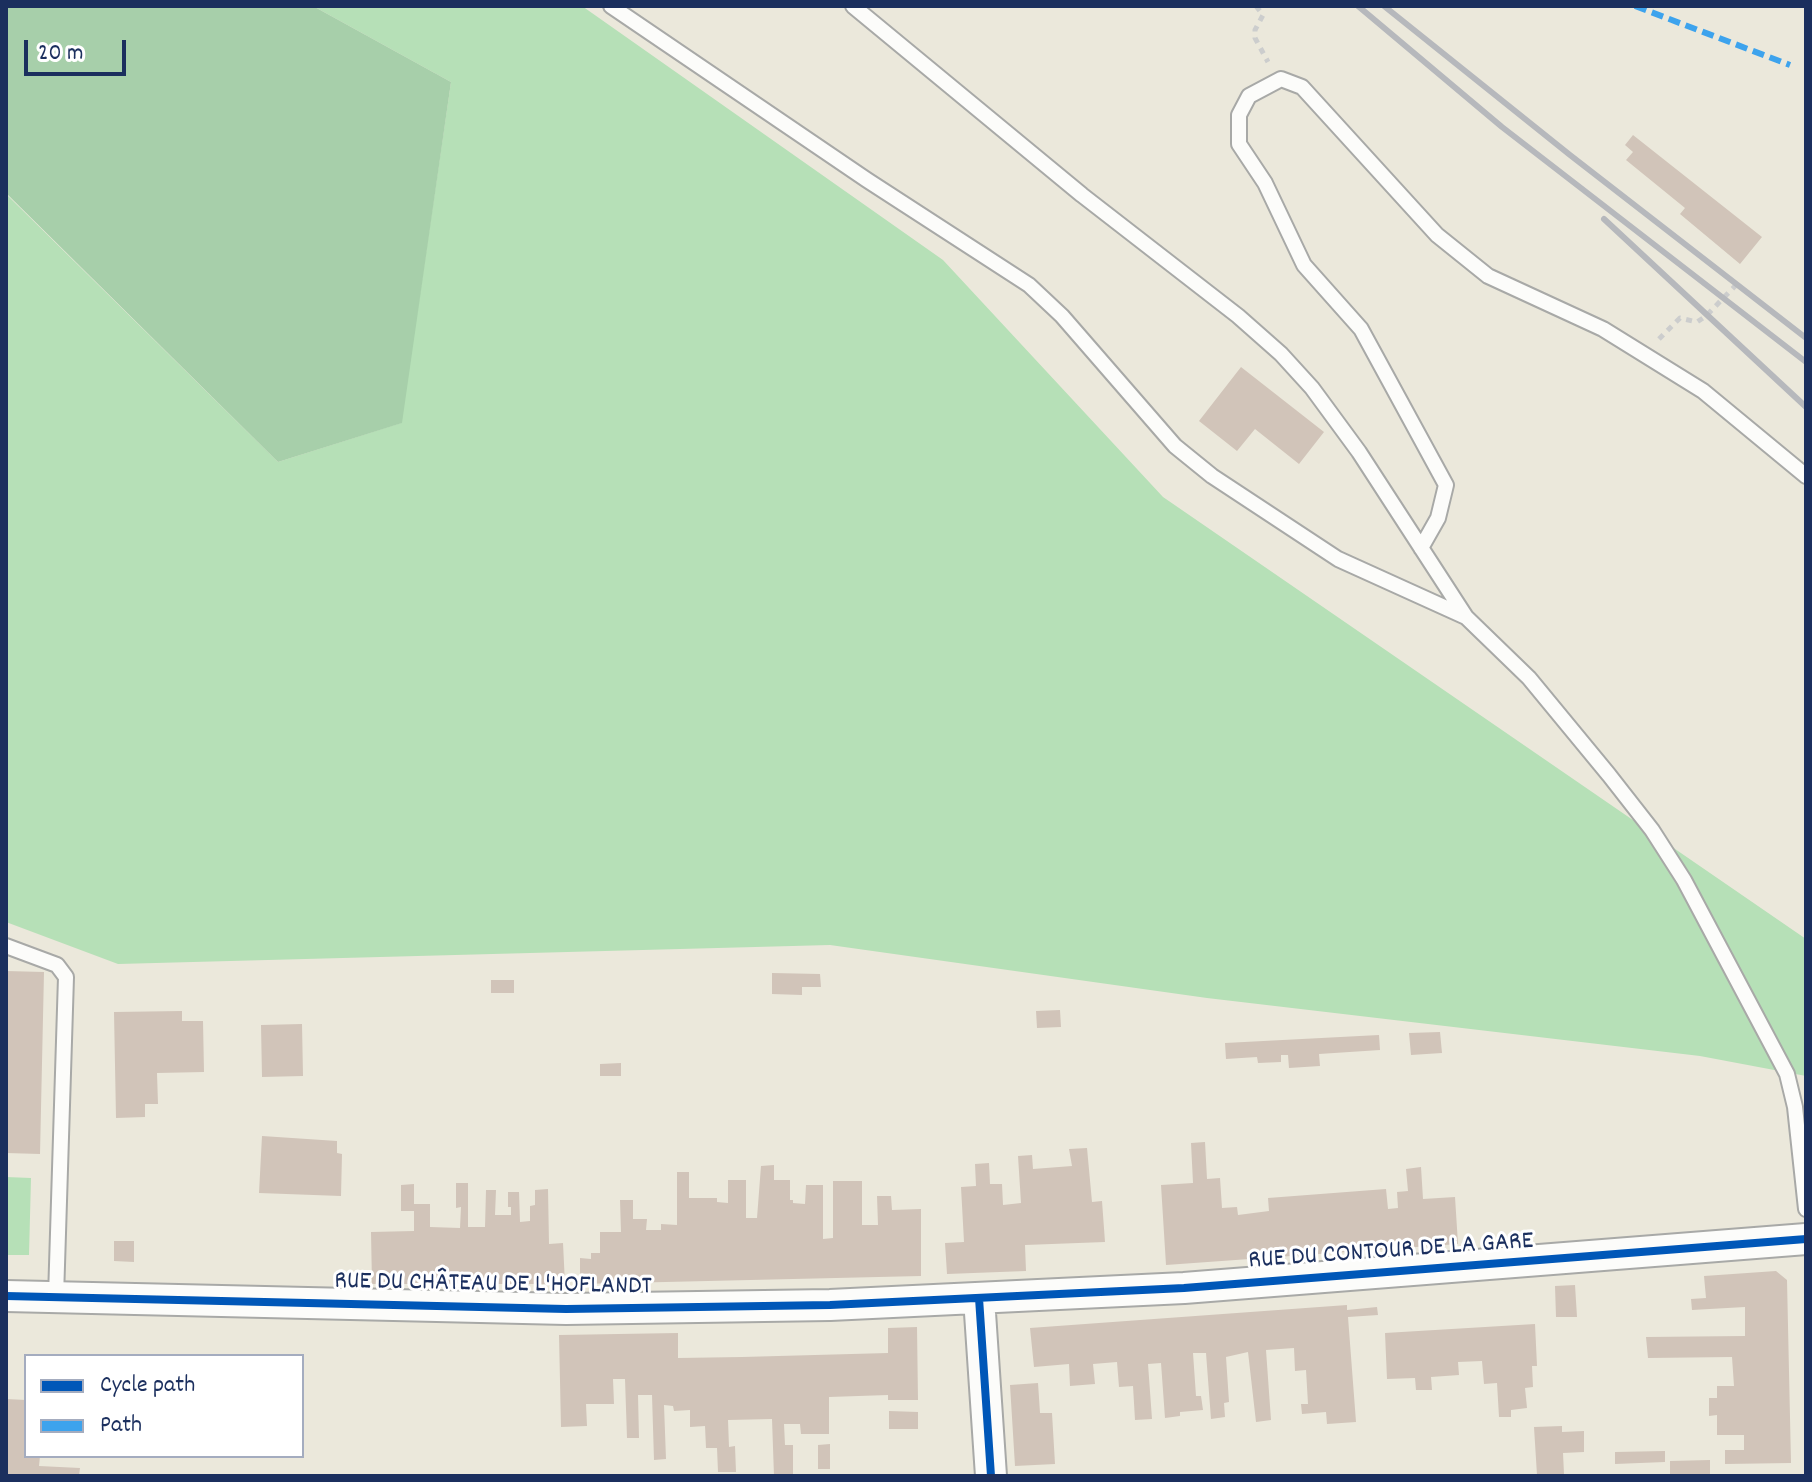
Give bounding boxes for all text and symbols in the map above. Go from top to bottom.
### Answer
scale bar [28,24,130,74]
text: 20 m [38,37,84,71]
street label: RUE DU CONTOUR DE LA GARE [1247,1227,1535,1279]
street label: RUE DU CHÂTEAU DE L'HOFLANDT [334,1268,652,1304]
legend [24,1354,304,1458]
text: Cycle path [100,1369,195,1403]
text: Path [100,1409,142,1443]

